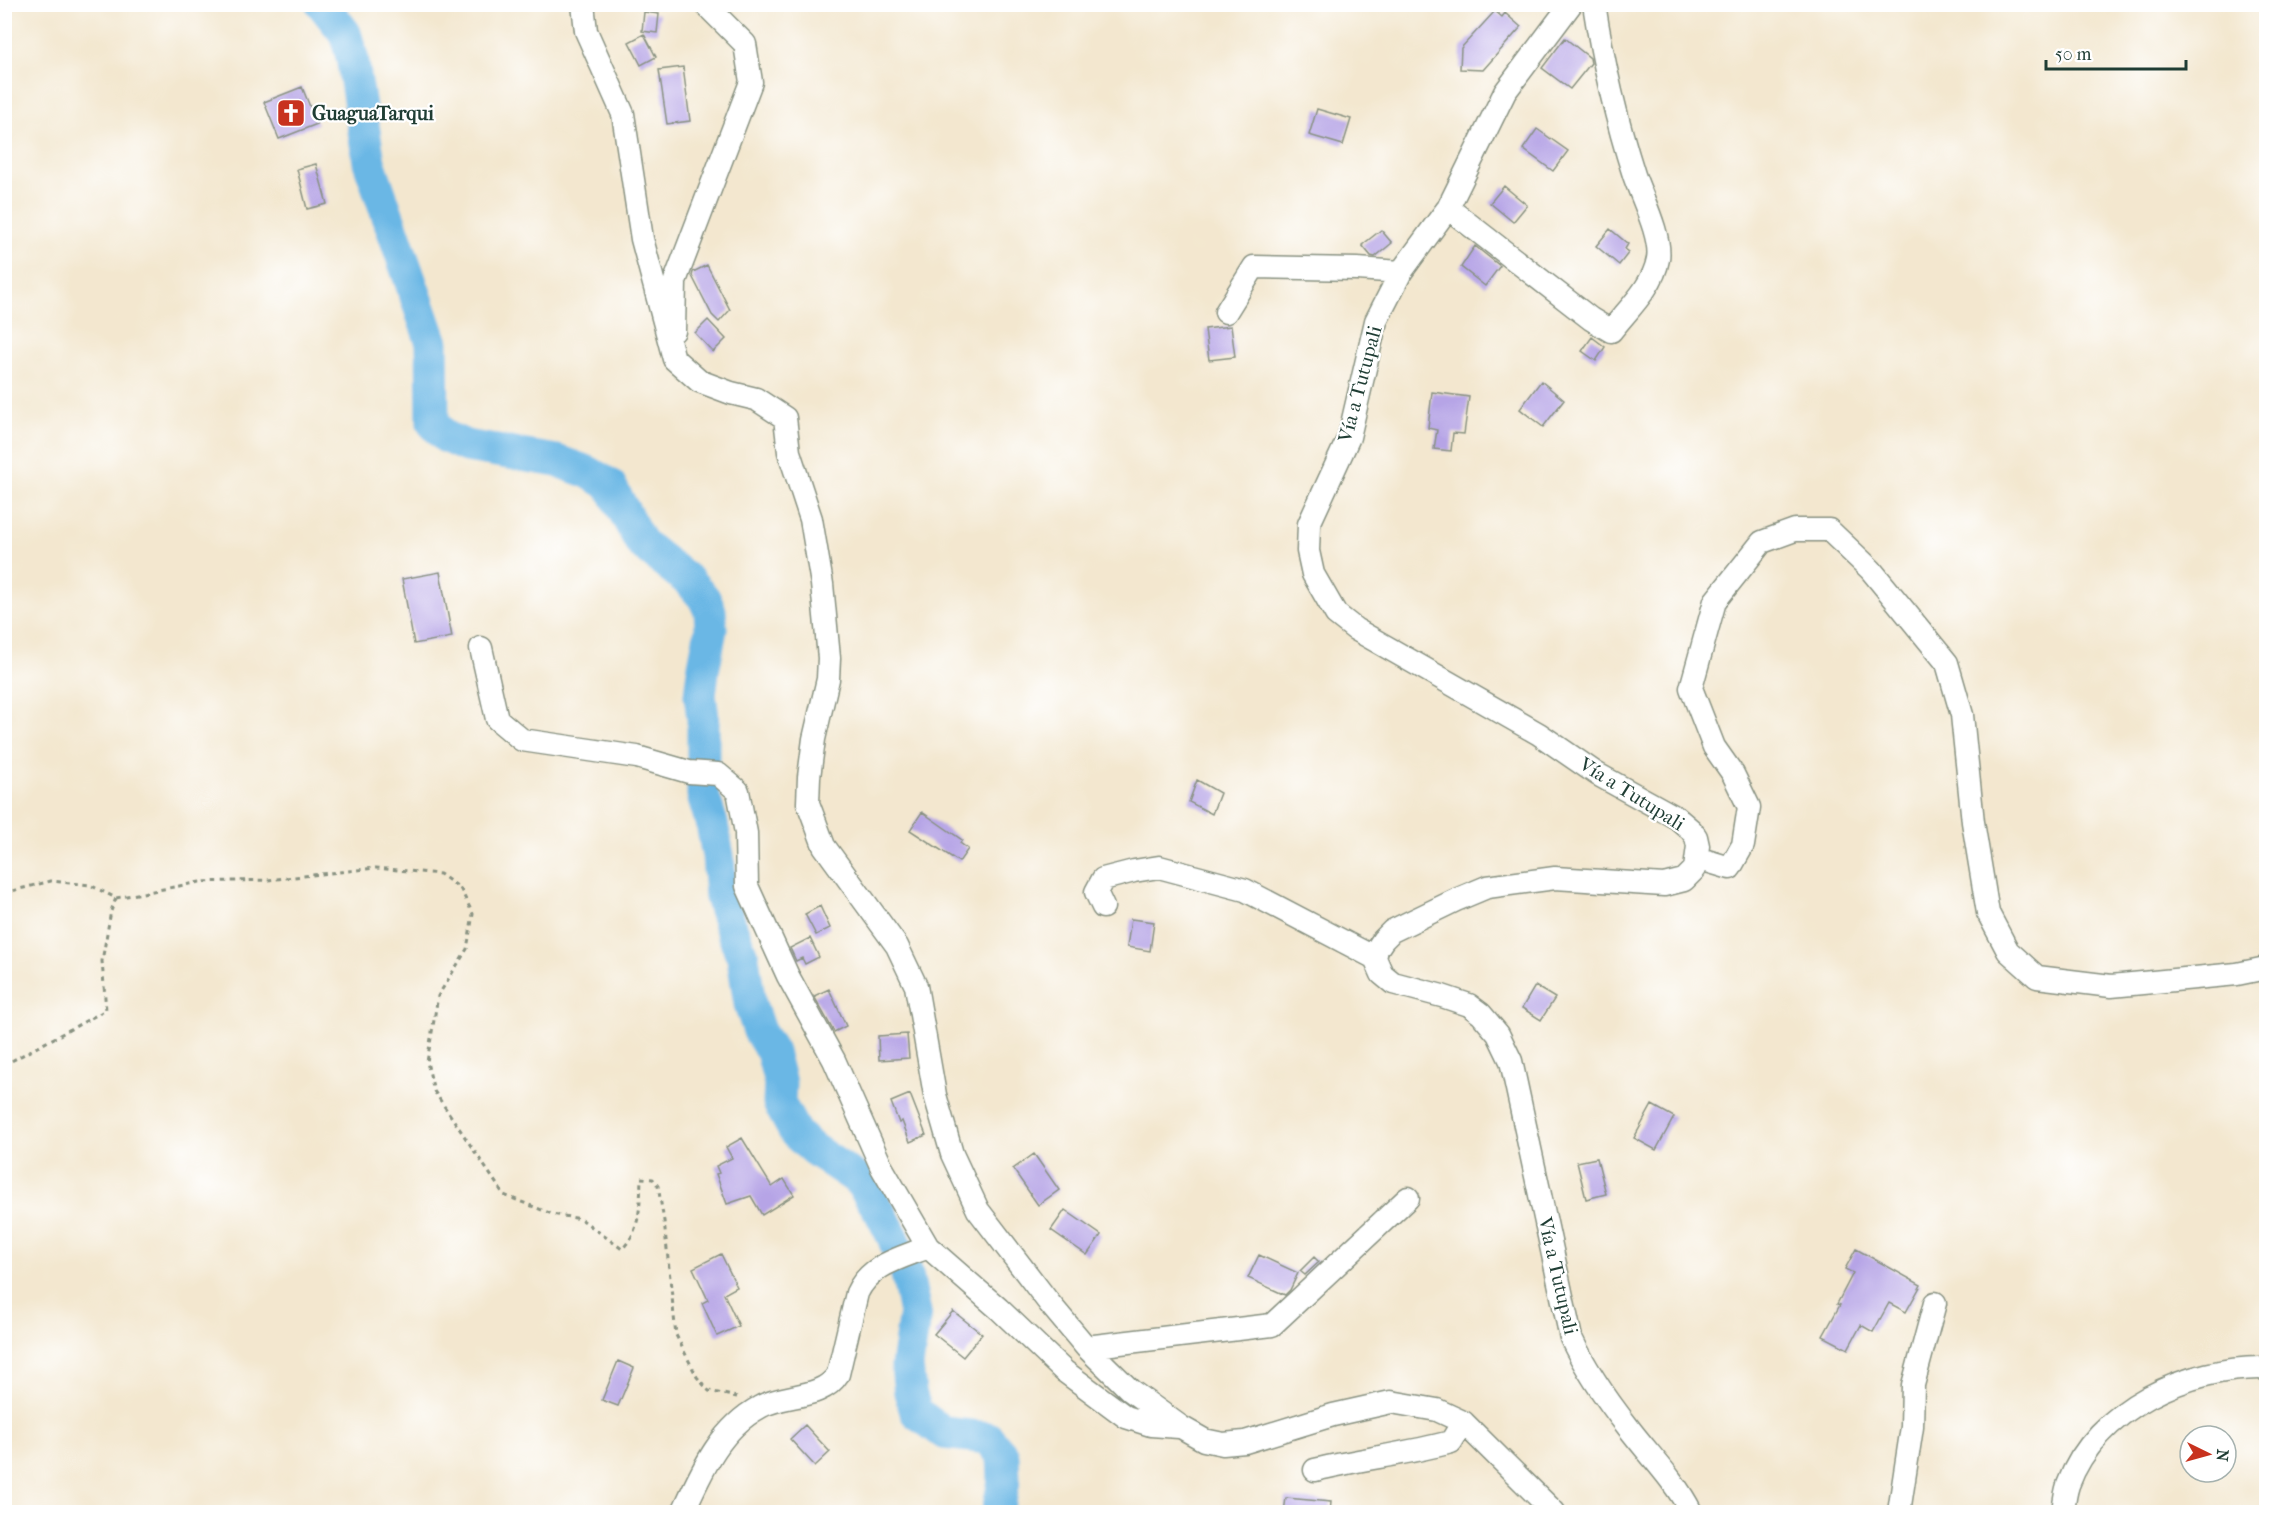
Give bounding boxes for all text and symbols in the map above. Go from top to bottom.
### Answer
scale bar [2046,33,2186,71]
text: 50 m [2055,44,2092,65]
church icon: GuaguaTarqui [275,97,307,129]
place label: GuaguaTarqui [312,102,435,125]
street label: Vía a Tutupali [1333,323,1387,446]
street label: Vía a Tutupali [1574,752,1689,836]
street label: Vía a Tutupali [1533,1214,1583,1337]
north arrow [2178,1424,2238,1484]
text: N [2212,1448,2232,1463]

